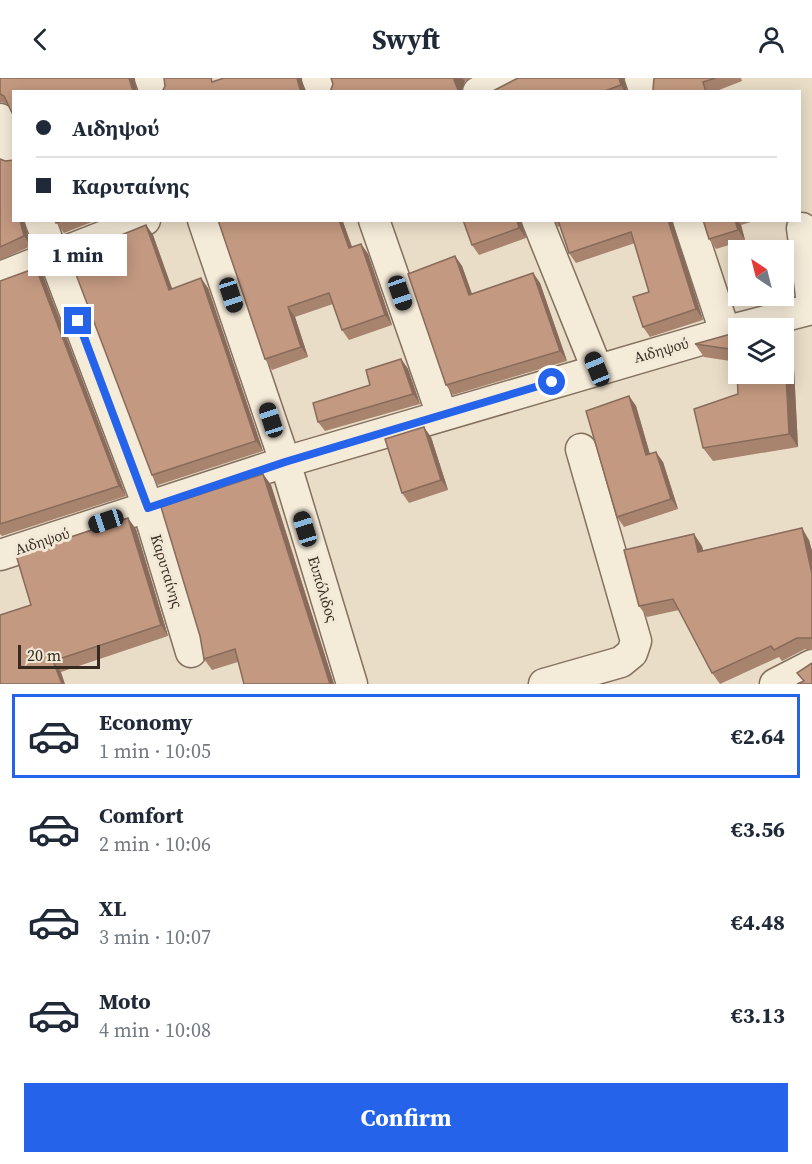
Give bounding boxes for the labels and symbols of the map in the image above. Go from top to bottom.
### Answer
callout: 1 min [28,234,128,276]
north arrow [728,240,794,306]
car [386,273,414,313]
car [217,275,245,315]
route end [64,307,91,334]
street label: Αιδηψού [631,332,691,368]
car [582,349,612,389]
route start [538,368,565,395]
car [257,400,285,440]
car [86,507,126,535]
car [291,509,319,549]
street label: Αιδηψού [12,522,72,560]
street label: Καρυταίνης [146,531,188,611]
street label: Ευπόλιδος [303,553,343,625]
scale bar [18,642,100,670]

